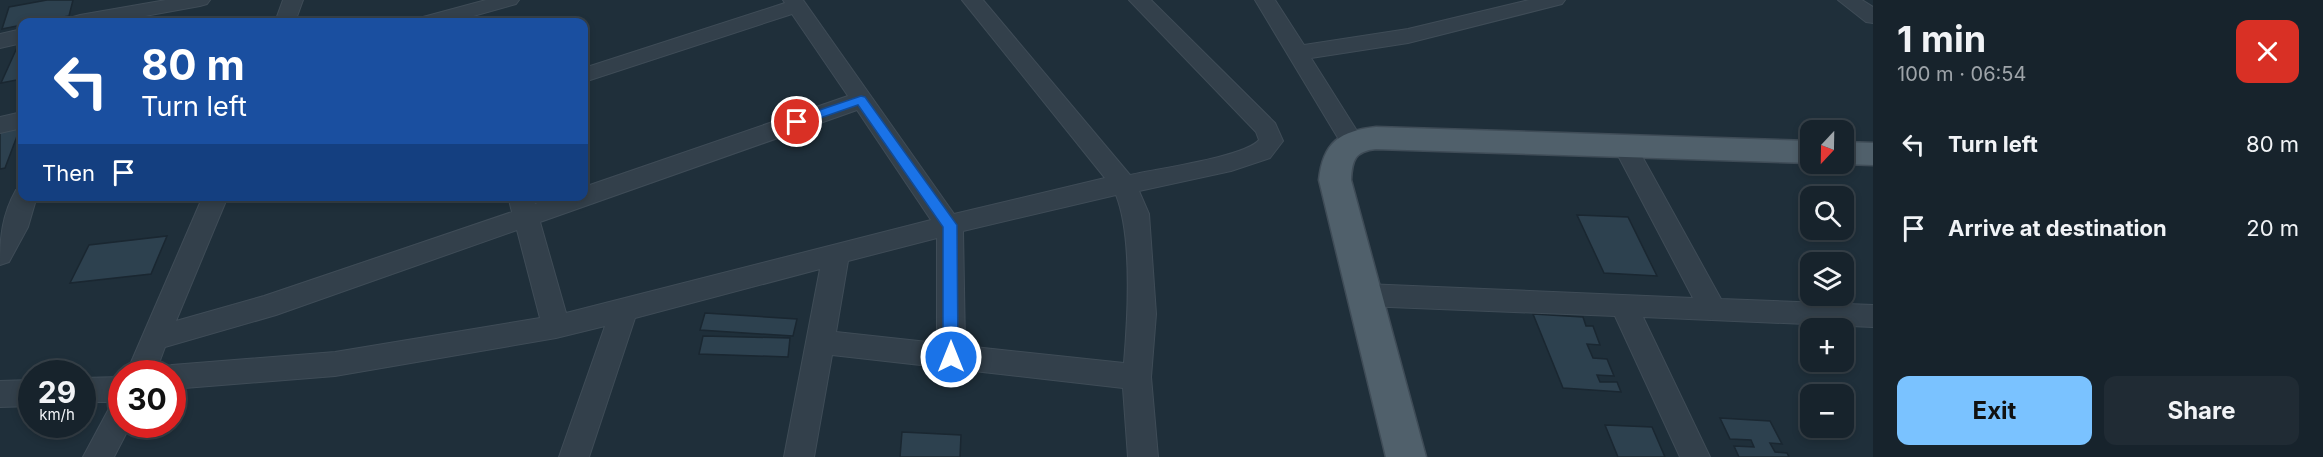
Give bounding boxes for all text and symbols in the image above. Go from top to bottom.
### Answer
text: 1 min [1897,17,1986,61]
button: close [2236,20,2299,83]
text: 80 m [141,39,245,90]
icon: left [42,42,120,120]
text: 100 m · 06:54 [1897,62,2026,86]
text: Turn left [141,90,247,123]
pin [771,96,822,147]
icon: arrive [780,105,813,138]
north arrow [1800,120,1854,174]
map controls [1800,120,1854,438]
icon: left [1897,128,1930,161]
text: Turn left [1948,131,2038,157]
text: 80 m [2246,131,2299,157]
icon: arrive [107,156,140,189]
text: Then [42,160,95,186]
button: search [1800,186,1854,240]
icon: arrive [1897,212,1930,245]
text: Arrive at destination [1948,215,2167,241]
text: 20 m [2246,215,2299,241]
button: layers [1800,252,1854,306]
button: + [1800,318,1854,372]
position arrow [919,325,983,389]
speed limit sign: 30 [108,360,186,438]
text: 29 [38,374,76,410]
button: Exit [1897,376,2092,445]
button: Share [2104,376,2299,445]
button: − [1800,384,1854,438]
text: km/h [39,405,75,424]

